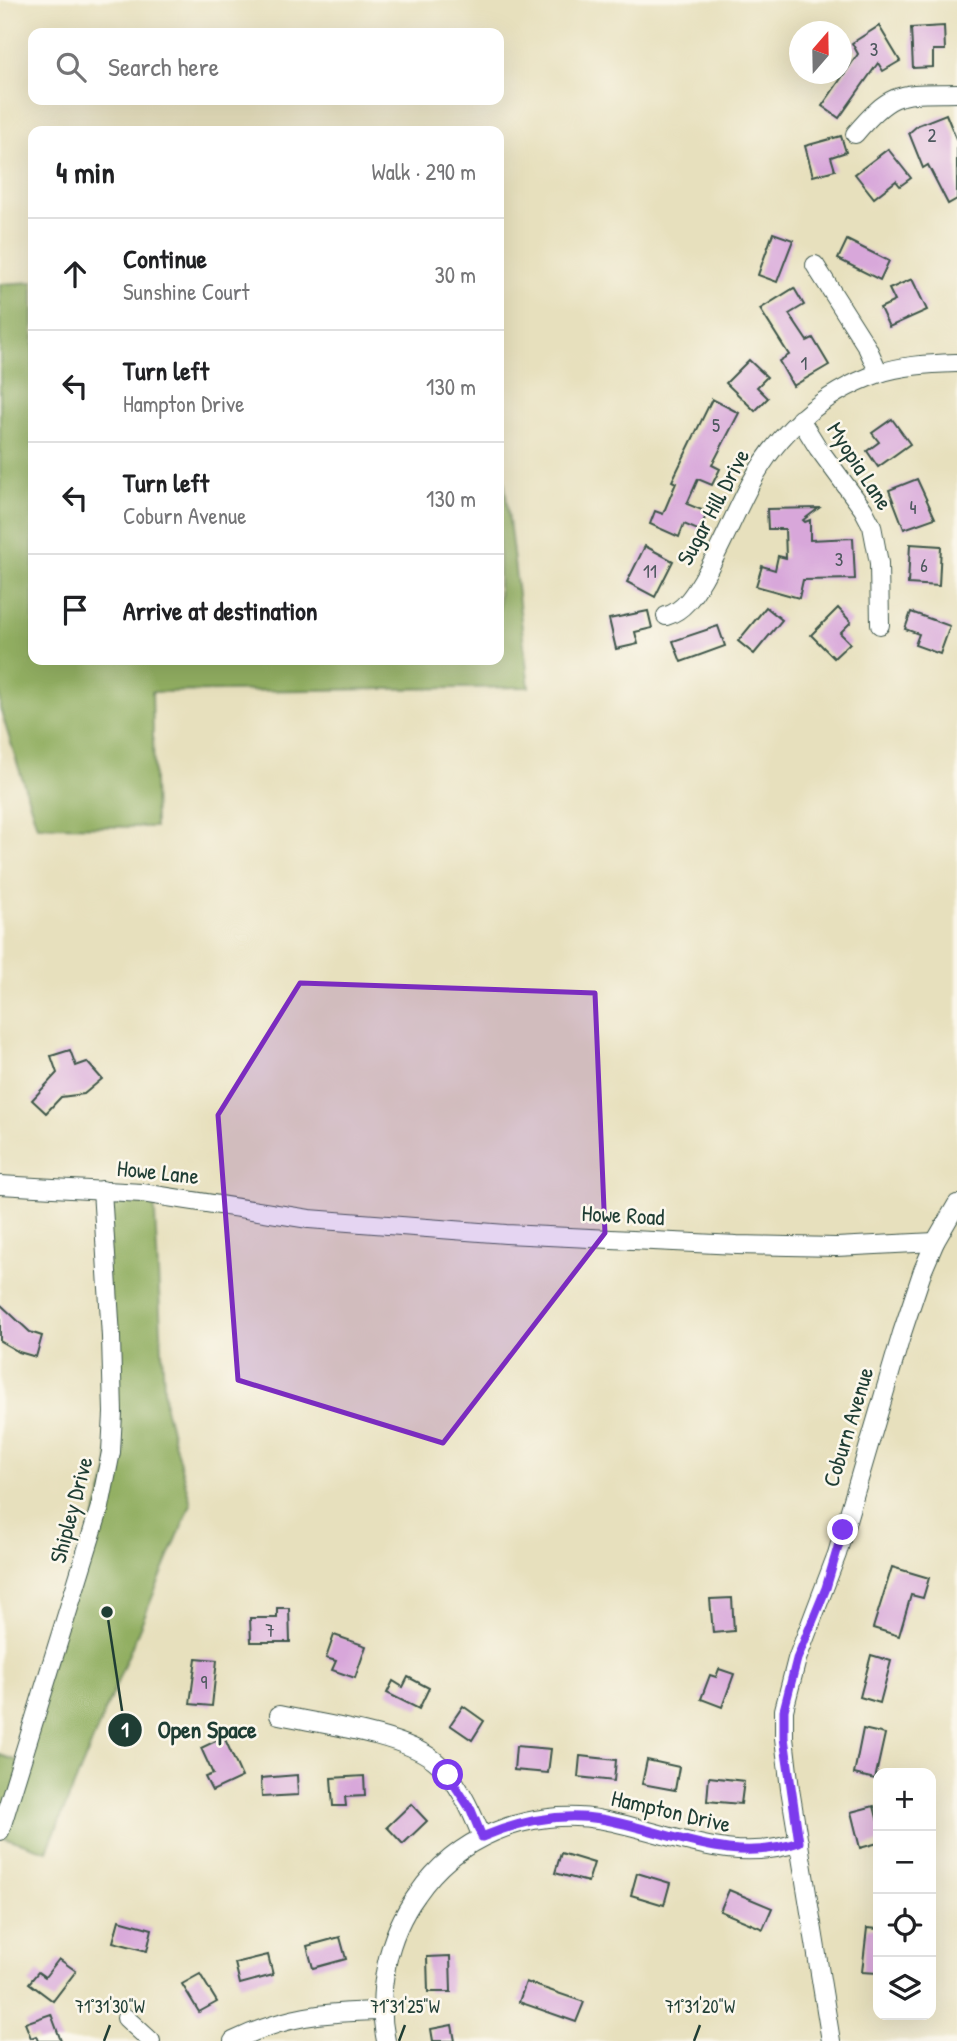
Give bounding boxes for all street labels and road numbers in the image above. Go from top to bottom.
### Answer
street label: Myopia Lane [820,416,900,516]
street label: Sugar Hill Drive [669,443,756,570]
street label: Howe Lane [116,1152,201,1191]
street label: Howe Road [581,1197,665,1232]
street label: Coburn Avenue [815,1363,880,1490]
street label: Shipley Drive [41,1453,100,1566]
street label: Hampton Drive [608,1782,734,1839]

